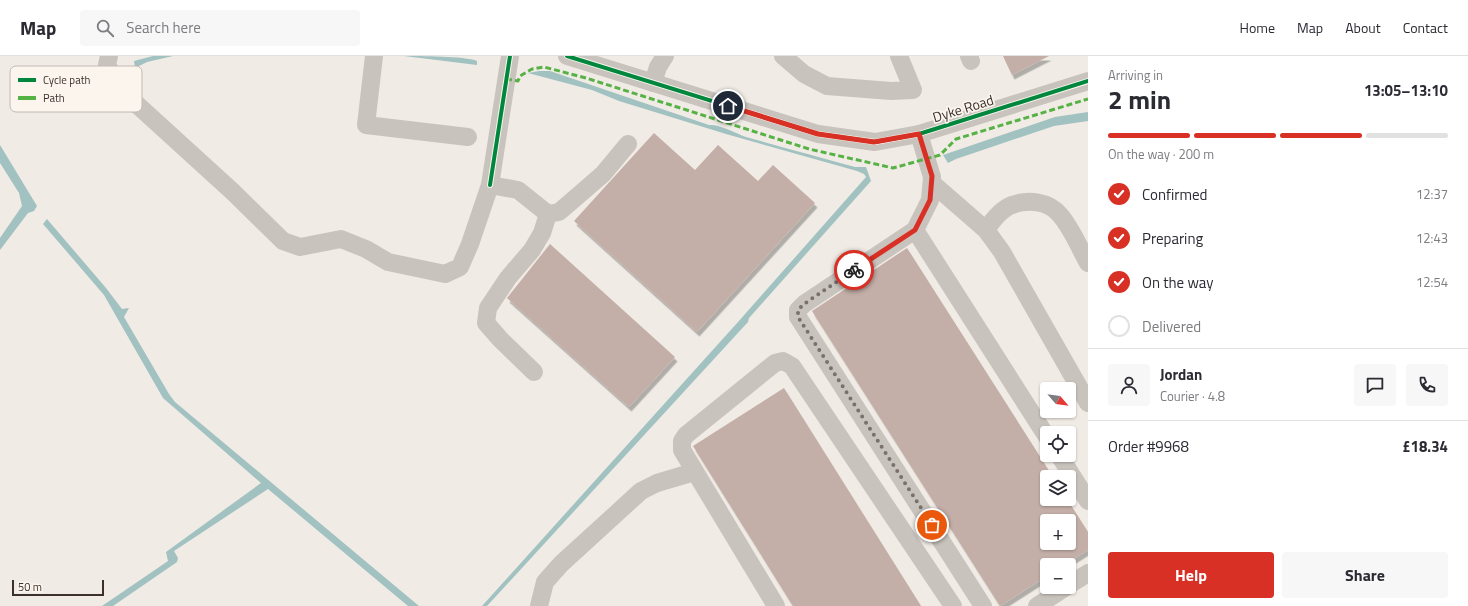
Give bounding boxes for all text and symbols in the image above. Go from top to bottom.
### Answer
search box [80,10,360,46]
text: Map [20,13,56,42]
text: Search here [126,16,201,39]
icon: search [94,17,116,39]
text: Home [1240,17,1275,38]
text: Map [1297,17,1323,38]
text: About [1345,17,1381,38]
text: Contact [1403,17,1448,38]
text: Arriving in [1108,65,1163,85]
legend [10,66,142,112]
text: Cycle path [43,72,91,88]
text: 13:05–13:10 [1364,79,1448,102]
text: 2 min [1108,80,1171,119]
pin [711,89,745,123]
street label: Dyke Road [930,89,996,127]
text: Path [43,90,65,106]
icon: home [717,95,739,117]
text: On the way · 200 m [1108,144,1214,164]
icon: check [1108,183,1130,205]
text: Confirmed [1142,183,1207,206]
text: 12:37 [1416,184,1448,204]
icon: check [1108,227,1130,249]
text: Preparing [1142,227,1203,250]
text: 12:43 [1416,228,1448,248]
courier [834,250,874,290]
icon: bike [843,259,865,281]
icon: check [1108,271,1130,293]
text: On the way [1142,271,1214,294]
text: 12:54 [1416,272,1448,292]
text: Delivered [1142,315,1201,338]
text: Jordan [1160,363,1202,386]
button: person [1108,364,1150,406]
button: chat [1354,364,1396,406]
button: phone [1406,364,1448,406]
north arrow [1040,382,1076,418]
map controls [1040,382,1076,594]
text: Courier · 4.8 [1160,386,1225,406]
button: locate [1040,426,1076,462]
text: Order #9968 [1108,435,1189,458]
text: £18.34 [1402,435,1448,458]
button: layers [1040,470,1076,506]
pin [915,508,949,542]
icon: bag [921,514,943,536]
button: + [1040,514,1076,550]
button: Help [1108,552,1274,598]
button: Share [1282,552,1448,598]
button: − [1040,558,1076,594]
scale bar [12,578,104,597]
text: 50 m [18,579,42,595]

